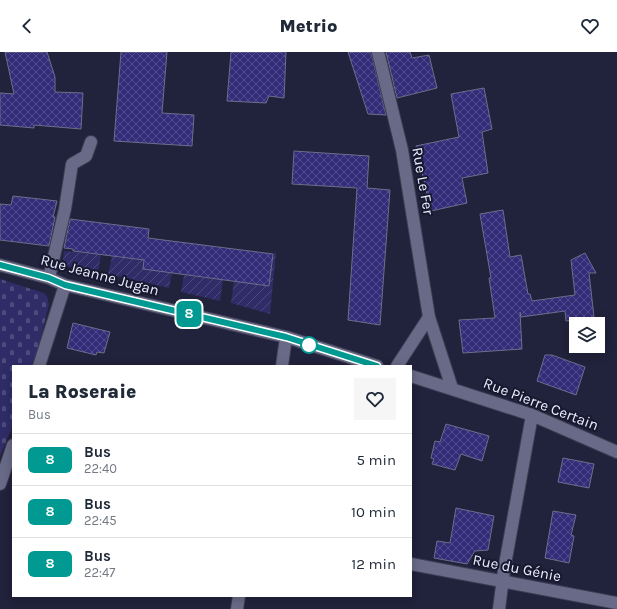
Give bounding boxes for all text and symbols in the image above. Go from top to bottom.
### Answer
icon: back [16,15,38,37]
text: Metrio [279,15,338,37]
icon: heart [579,15,601,37]
street label: Rue Le Fer [408,146,438,217]
street label: Rue Jeanne Jugan [39,251,161,299]
line badge: 8 [176,301,202,327]
text: 8 [184,305,194,322]
map controls [569,317,605,353]
button: layers [569,317,605,353]
unlabelled marker [300,336,318,354]
street label: Rue Pierre Certain [481,374,601,434]
button: heart [354,378,396,420]
text: La Roseraie [28,381,136,403]
text: Bus [28,407,51,422]
text: Bus [84,443,111,461]
text: 8 [45,451,55,468]
text: 5 min [356,451,396,469]
text: 22:40 [84,461,117,476]
text: Bus [84,495,111,513]
text: 8 [45,503,55,520]
text: 10 min [351,503,396,521]
text: 22:45 [84,513,117,528]
text: Bus [84,547,111,565]
street label: Rue du Génie [471,551,563,585]
text: 8 [45,555,55,572]
text: 12 min [351,555,396,573]
text: 22:47 [84,565,115,580]

